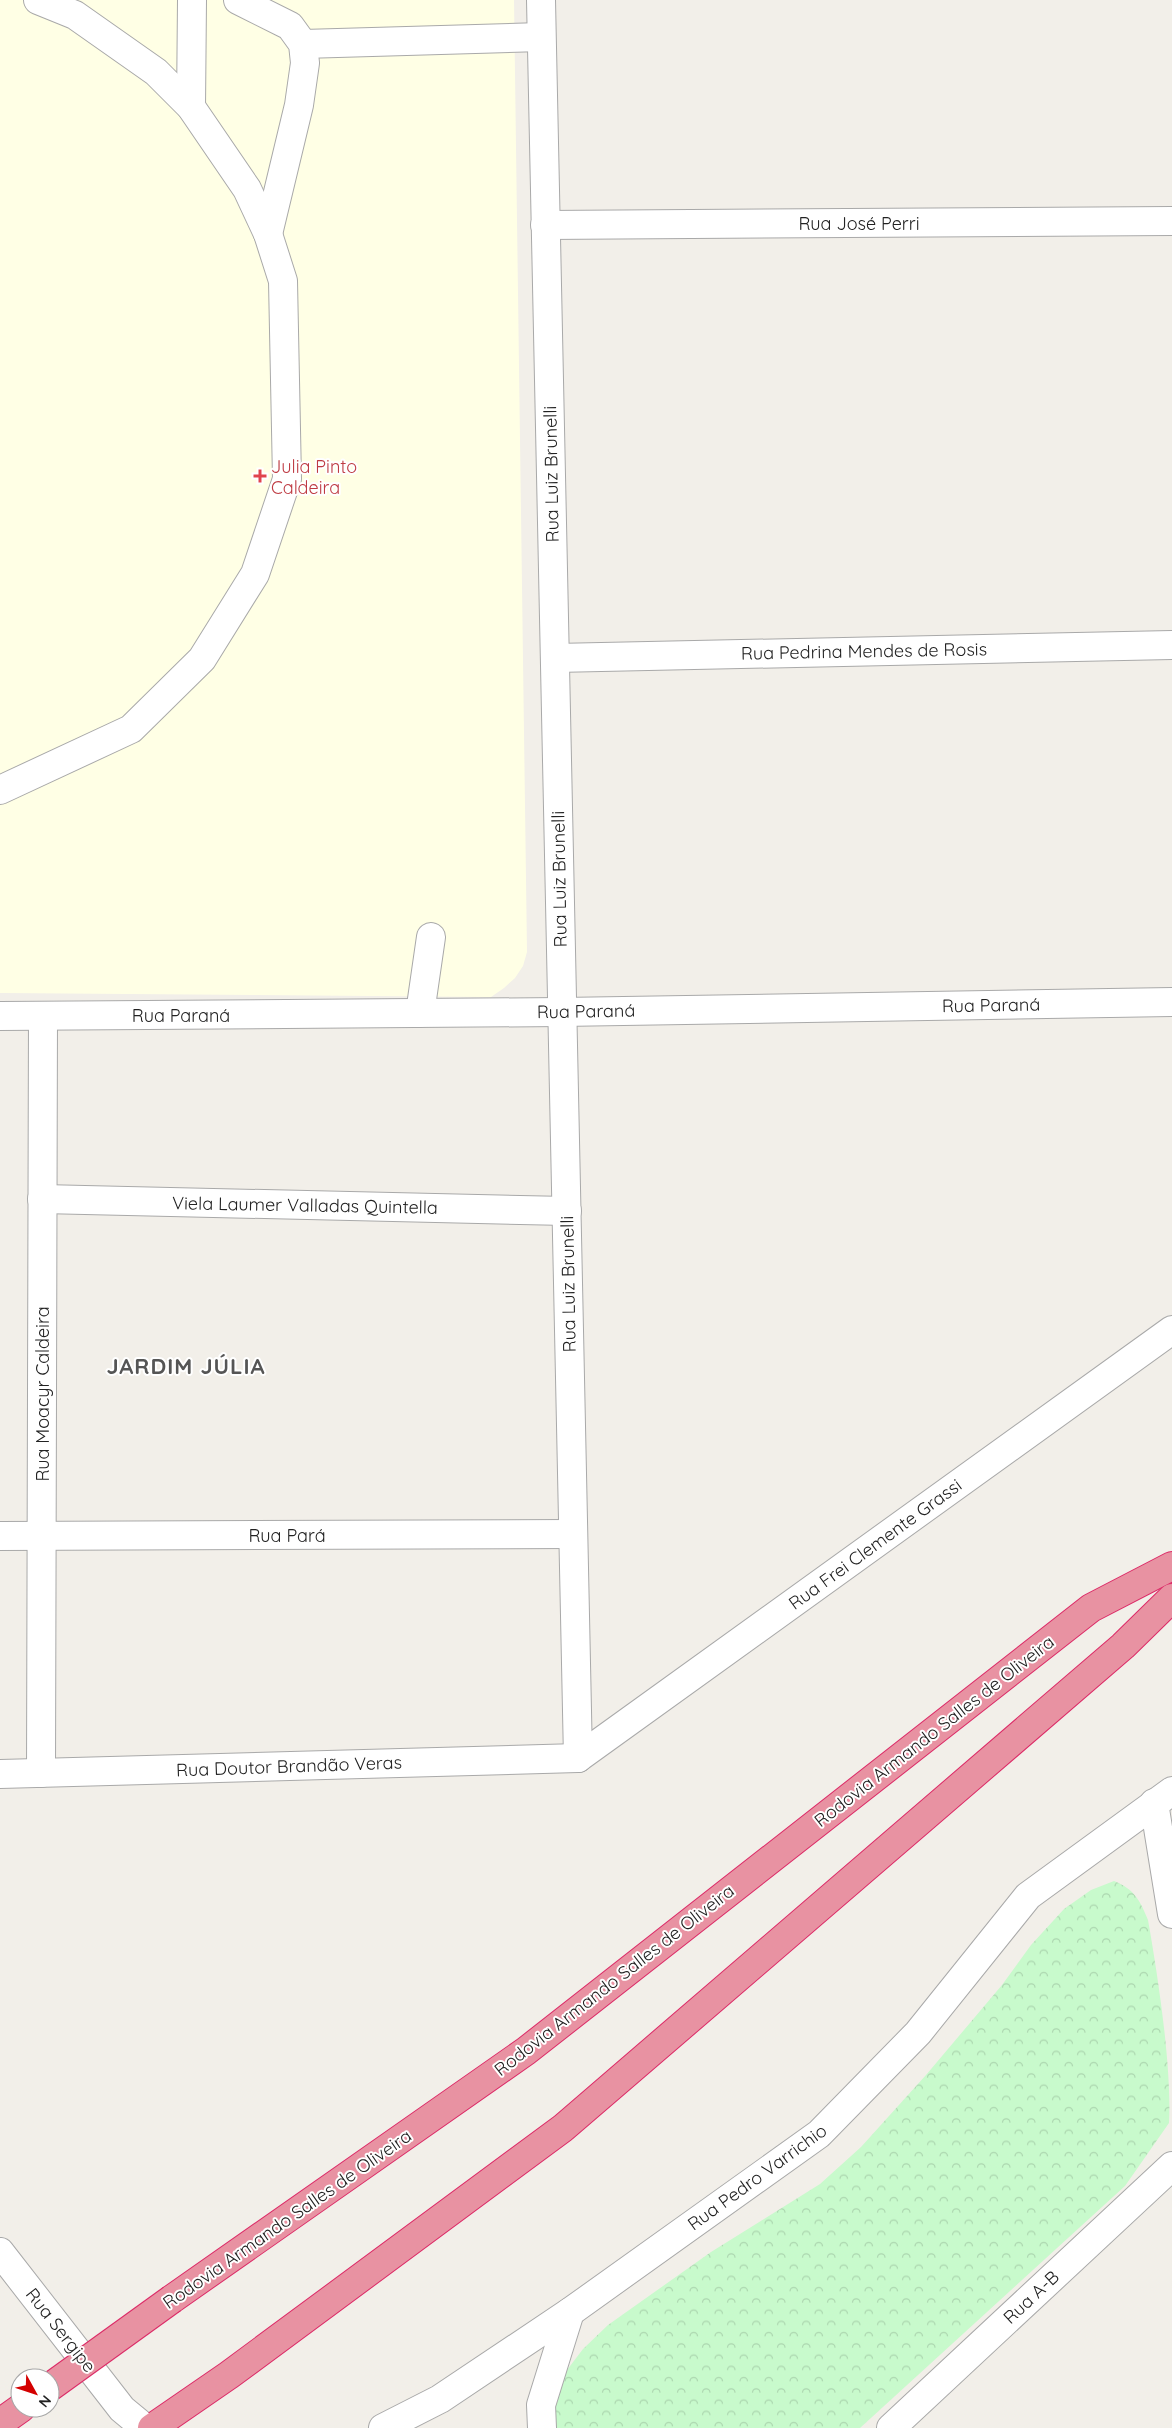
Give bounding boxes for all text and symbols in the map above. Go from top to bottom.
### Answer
street label: Rua José Perri [798,212,920,235]
street label: Rua Luiz Brunelli [538,405,564,543]
place label: Julia Pinto Caldeira [271,455,357,499]
marker: Julia Pinto Caldeira [253,469,267,483]
street label: Rua Pedrina Mendes de Rosis [741,637,987,665]
street label: Rua Luiz Brunelli [546,810,572,948]
street label: Rua Paraná [942,993,1040,1017]
street label: Rua Paraná [537,999,635,1023]
street label: Rua Paraná [132,1004,230,1027]
street label: Viela Laumer Valladas Quintella [172,1191,438,1219]
street label: Rua Luiz Brunelli [555,1215,581,1353]
street label: Rua Moacyr Caldeira [31,1306,54,1482]
district label: JARDIM JÚLIA [106,1352,266,1380]
street label: Rua Frei Clemente Grassi [784,1473,966,1615]
street label: Rua Pará [248,1524,326,1547]
street label: Rodovia Armando Salles de Oliveira [809,1630,1059,1832]
street label: Rua Doutor Brandão Veras [176,1751,402,1781]
street label: Rodovia Armando Salles de Oliveira [489,1879,739,2081]
street label: Rua Pedro Varrichio [683,2119,831,2235]
street label: Rodovia Armando Salles de Oliveira [158,2124,416,2314]
street label: Rua A-B [998,2265,1064,2329]
street label: Rua Sergipe [21,2283,101,2377]
north arrow [10,2368,60,2418]
text: N [35,2392,55,2411]

